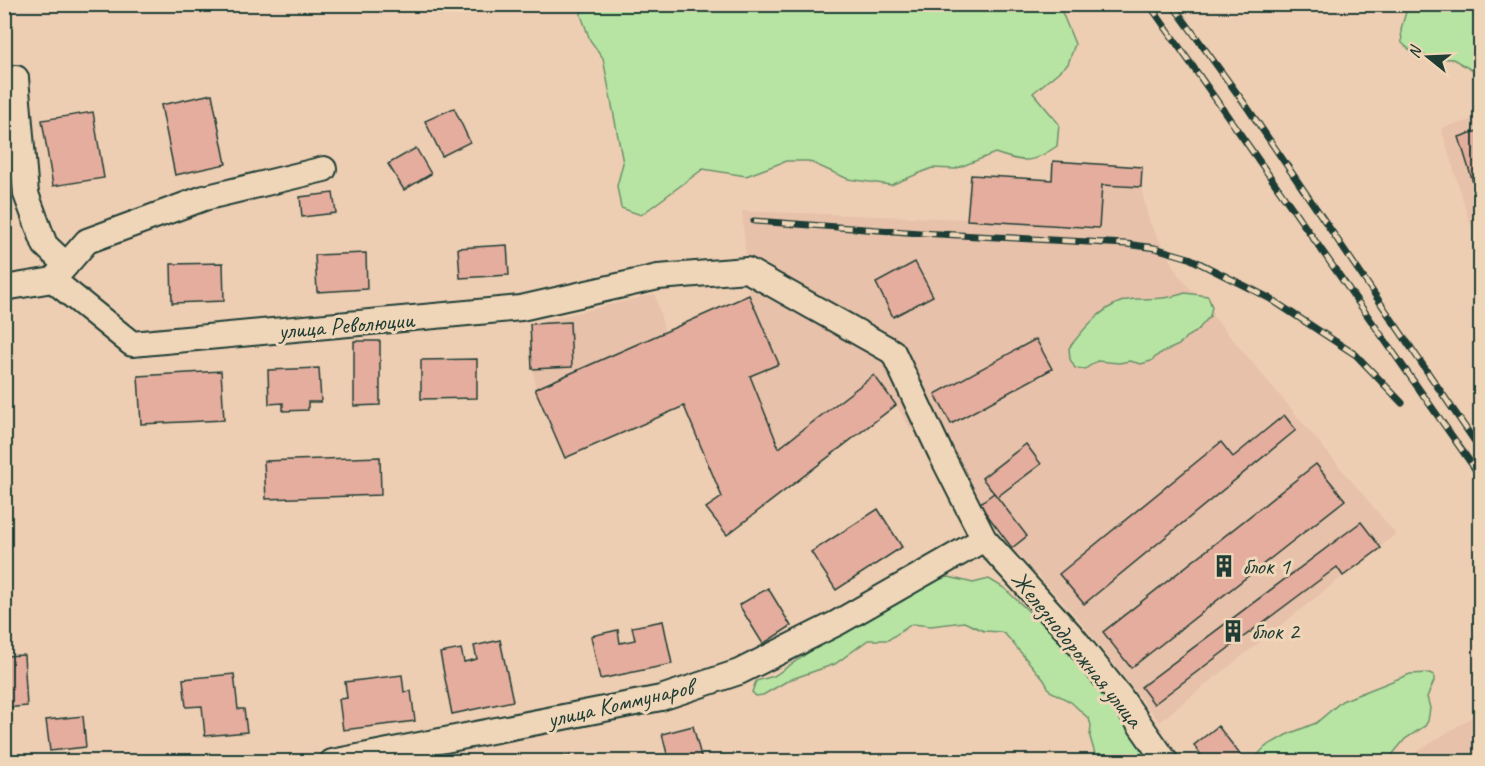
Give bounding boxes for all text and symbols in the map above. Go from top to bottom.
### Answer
north arrow [1398,27,1458,87]
text: N [1404,42,1427,60]
street label: улица Революции [275,304,416,346]
place label: блок 1 [1242,551,1291,581]
building icon: блок 1 [1211,553,1237,579]
street label: Железнодорожная улица [1005,565,1150,735]
place label: блок 2 [1251,616,1301,646]
building icon: блок 2 [1220,618,1246,644]
street label: улица Коммунаров [542,670,701,735]

